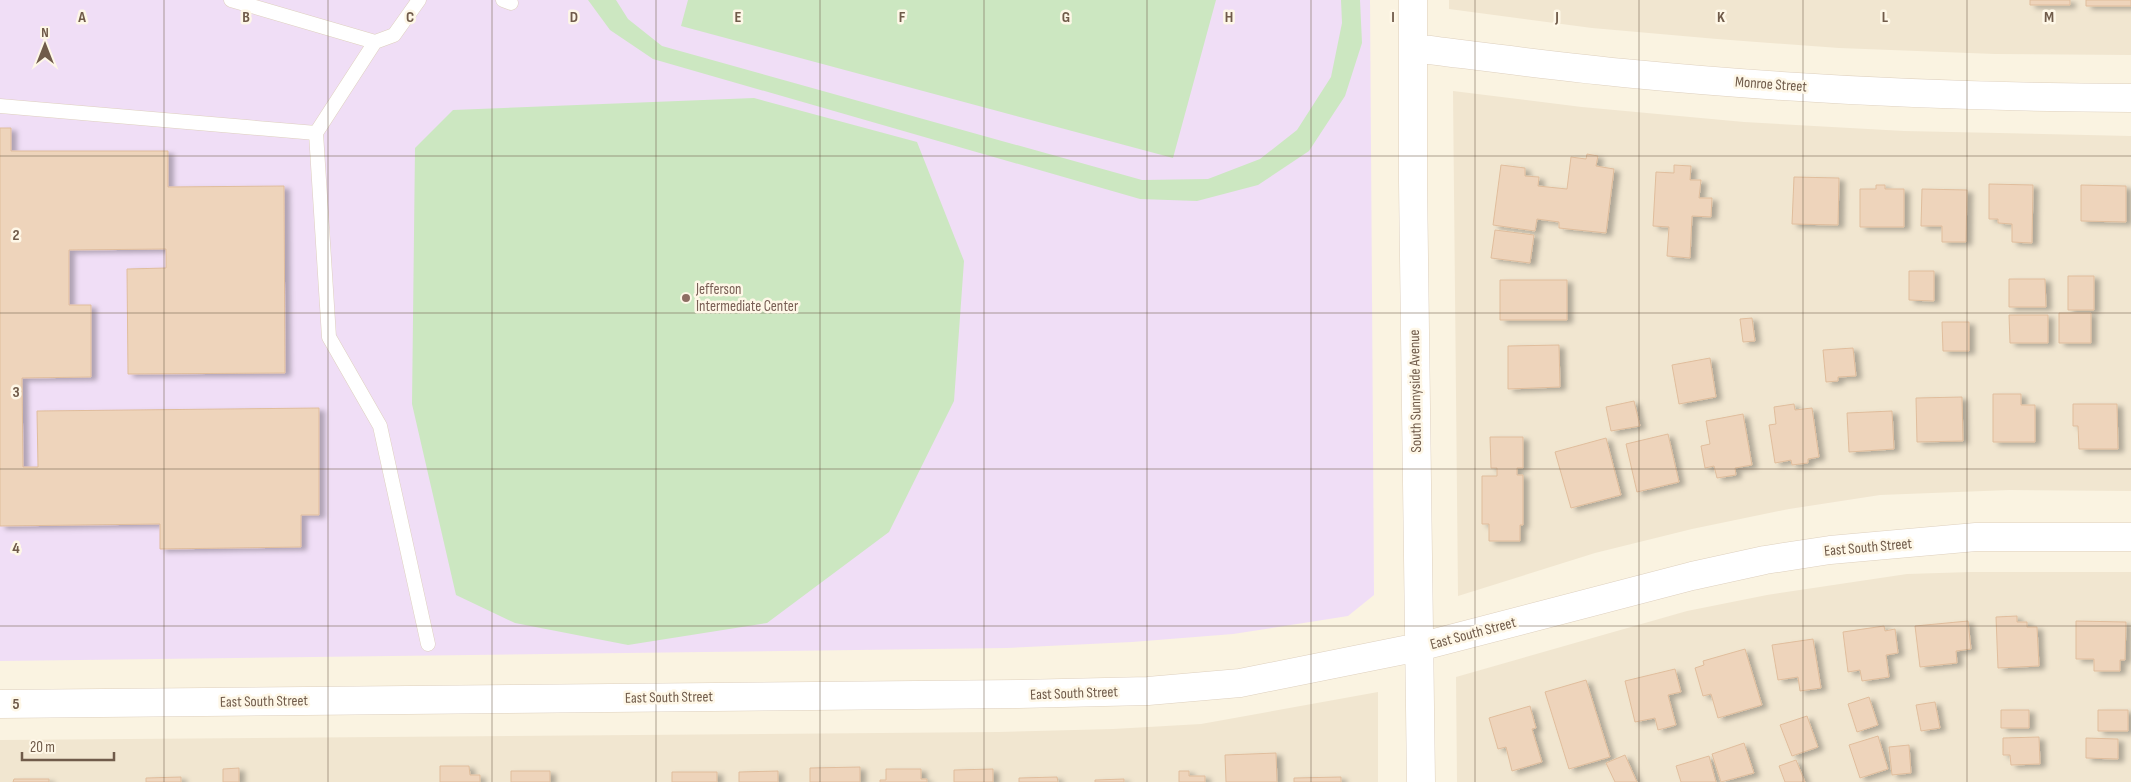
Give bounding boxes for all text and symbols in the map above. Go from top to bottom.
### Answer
text: A [77,8,86,27]
text: B [242,8,250,27]
text: C [406,8,414,27]
text: D [570,8,578,27]
text: E [735,8,742,27]
text: F [899,8,906,27]
text: G [1062,8,1070,27]
text: H [1225,8,1233,27]
text: I [1391,8,1395,27]
text: J [1554,8,1559,27]
text: K [1717,8,1725,27]
text: L [1882,8,1889,27]
text: M [2044,8,2054,27]
north arrow [20,20,70,70]
text: N [41,24,49,41]
street label: Monroe Street [1734,73,1808,97]
text: 2 [12,226,20,245]
place label: Jefferson Intermediate Center [695,280,799,316]
marker: Jefferson Intermediate Center [680,292,692,304]
street label: South Sunnyside Avenue [1405,329,1426,453]
text: 3 [12,383,20,402]
street label: East South Street [1823,534,1913,561]
text: 4 [12,539,20,558]
street label: East South Street [1428,613,1519,654]
street label: East South Street [1030,682,1119,705]
street label: East South Street [625,687,714,708]
street label: East South Street [220,691,309,712]
text: 5 [12,695,20,714]
scale bar [22,730,115,762]
text: 20 m [30,738,55,757]

